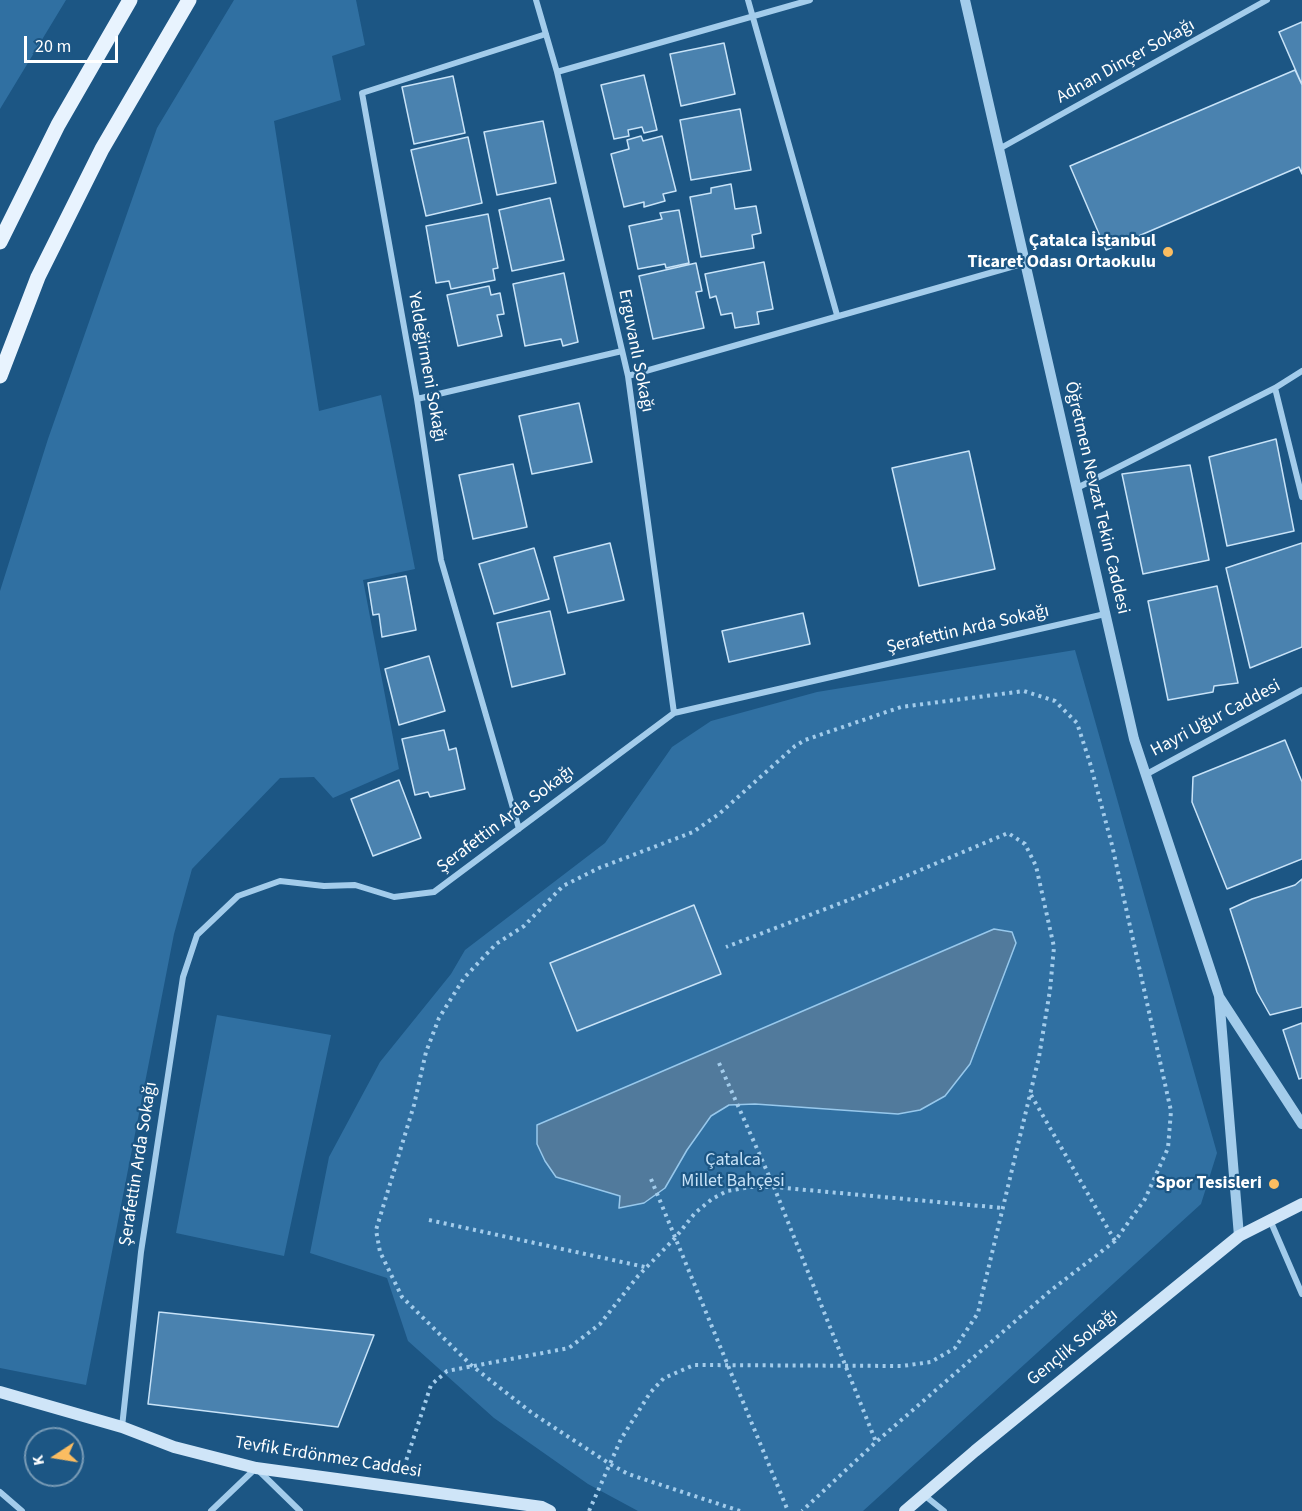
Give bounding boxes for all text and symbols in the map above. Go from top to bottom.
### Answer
street label: Adnan Dinçer Sokağı [1053,15,1199,109]
scale bar [27,24,122,62]
text: 20 m [35,34,71,59]
place label: Çatalca İstanbul Ticaret Odası Ortaokulu [967,231,1156,274]
marker: Çatalca İstanbul Ticaret Odası Ortaokulu [1161,245,1175,259]
street label: Erguvanlı Sokağı [613,288,657,414]
street label: Yeldeğirmeni Sokağı [402,290,450,444]
street label: Öğretmen Nevzat Tekin Caddesi [1059,380,1133,616]
street label: Şerafettin Arda Sokağı [885,601,1051,659]
street label: Hayri Uğur Caddesi [1147,676,1285,762]
street label: Şerafettin Arda Sokağı [433,761,579,879]
street label: Şerafettin Arda Sokağı [115,1080,163,1248]
park label: Çatalca Millet Bahçesi [681,1150,785,1192]
place label: Spor Tesisleri [1155,1173,1262,1195]
marker: Spor Tesisleri [1267,1177,1281,1191]
street label: Gençlik Sokağı [1023,1305,1123,1391]
north arrow [24,1427,84,1487]
street label: Tevfik Erdönmez Caddesi [233,1433,423,1483]
text: K [27,1453,50,1467]

